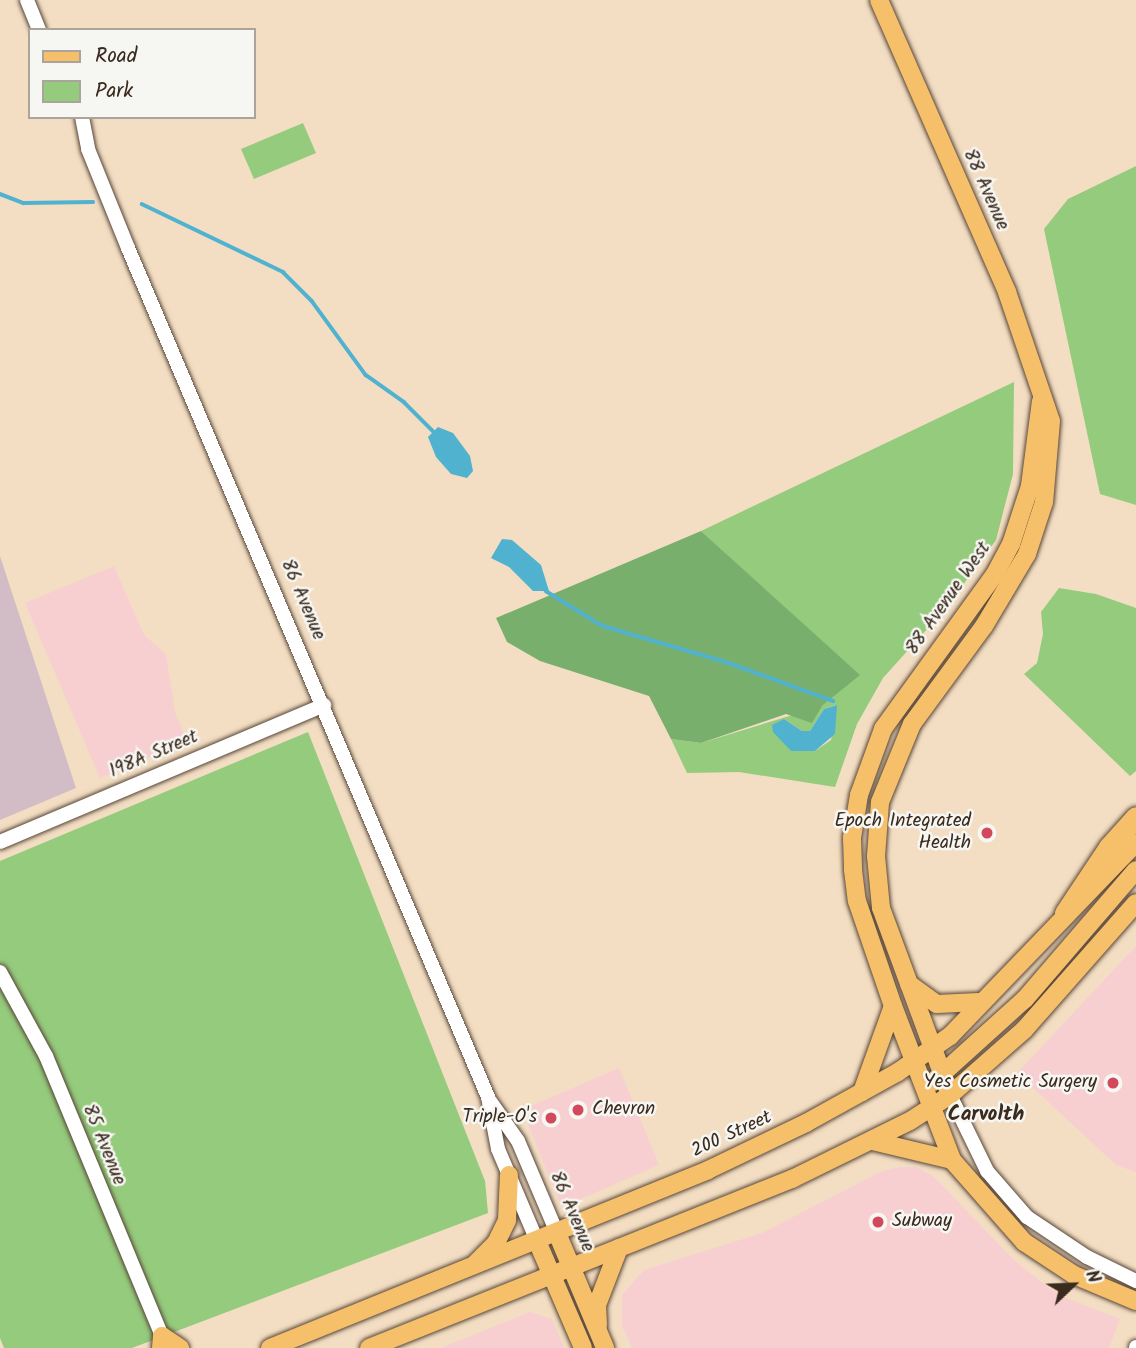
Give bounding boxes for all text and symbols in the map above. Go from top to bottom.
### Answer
legend [28,28,256,119]
text: Road [95,40,137,73]
text: Park [95,75,133,108]
street label: 88 Avenue [957,146,1013,234]
street label: 88 Avenue West [902,538,996,660]
street label: 86 Avenue [275,556,329,644]
street label: 198A Street [106,726,202,784]
place label: Epoch Integrated Health [834,811,971,855]
marker: Epoch Integrated Health [977,823,997,843]
place label: Yes Cosmetic Surgery [924,1072,1097,1094]
marker: Yes Cosmetic Surgery [1103,1073,1123,1093]
place label: Chevron [592,1099,655,1121]
street label: 85 Avenue [76,1101,130,1189]
marker: Chevron [570,1102,586,1118]
district label: Carvolth [948,1102,1024,1128]
place label: Triple-O's [463,1107,537,1129]
street label: 200 Street [688,1107,776,1163]
marker: Triple-O's [543,1110,559,1126]
street label: 86 Avenue [544,1168,598,1256]
place label: Subway [892,1211,952,1233]
marker: Subway [870,1214,886,1230]
north arrow [1038,1250,1108,1320]
text: N [1076,1265,1108,1288]

